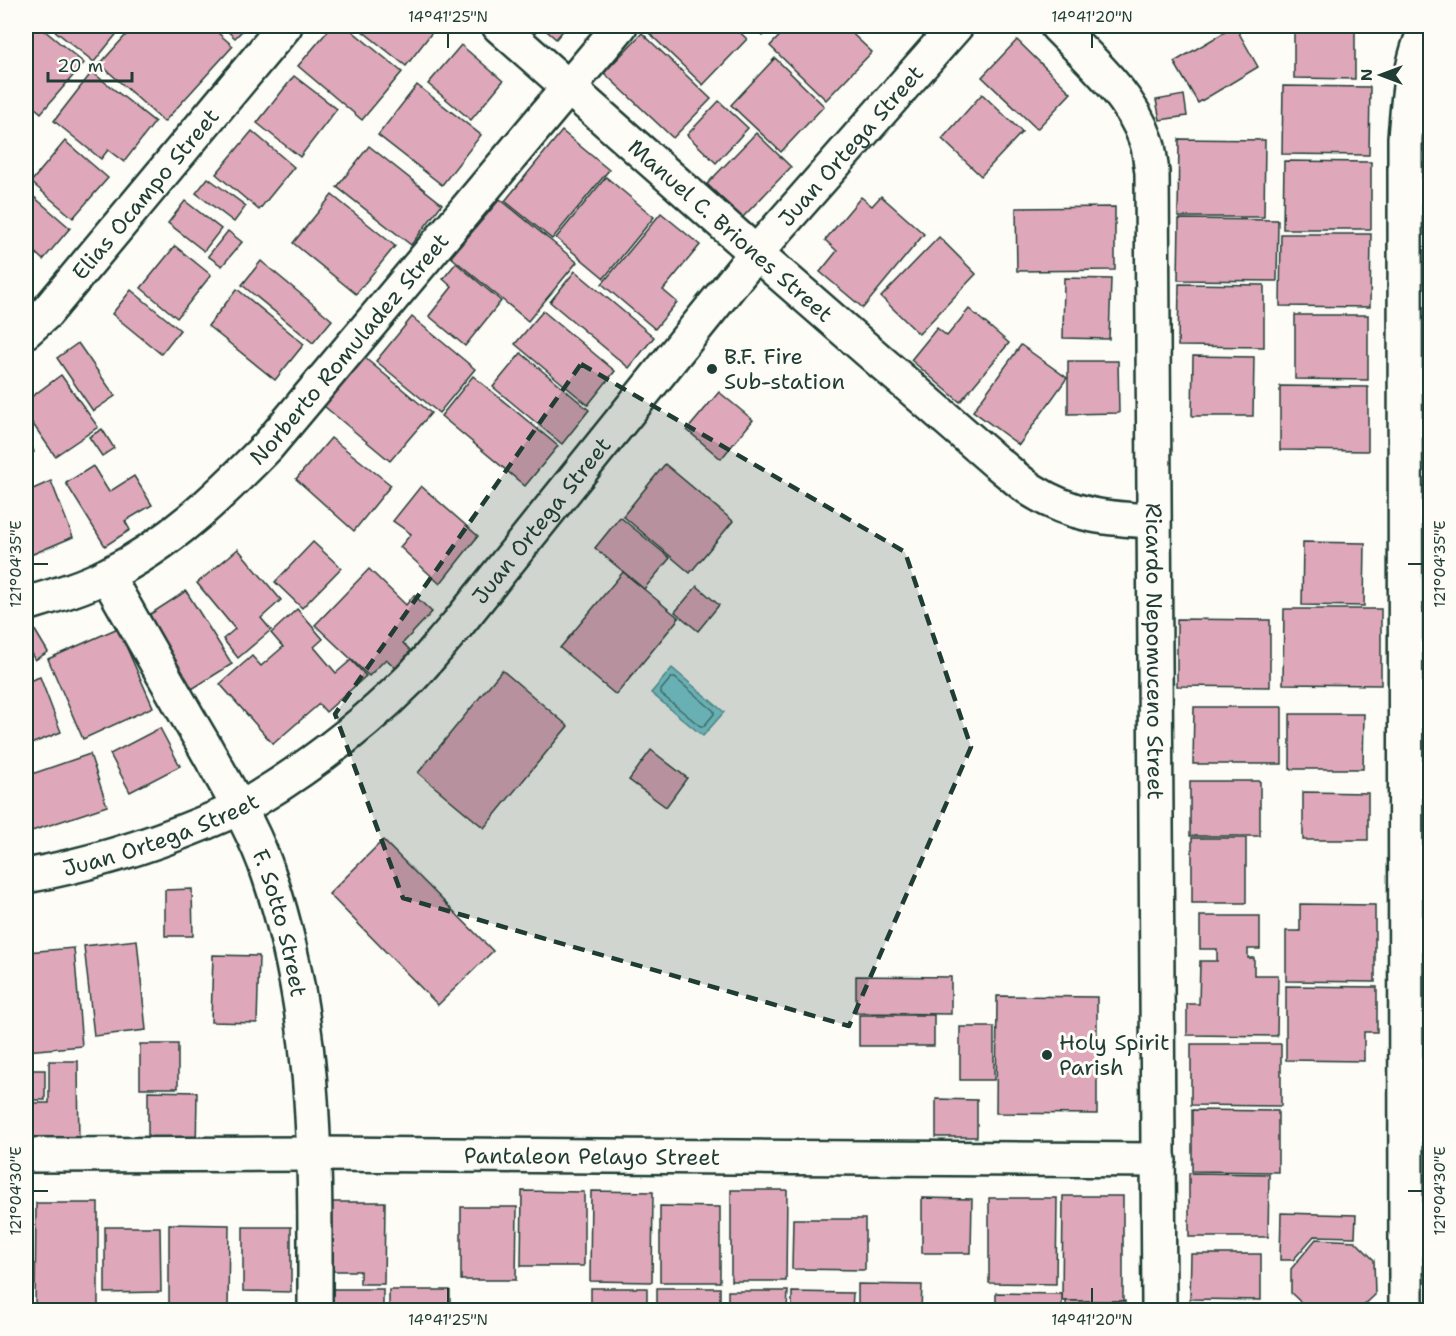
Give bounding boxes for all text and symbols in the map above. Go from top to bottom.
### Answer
text: 14°41'25"N [408,7,488,27]
text: 14°41'20"N [1051,7,1133,27]
scale bar [48,45,132,83]
north arrow [1351,45,1411,105]
text: 20 m [57,54,103,78]
street label: Juan Ortega Street [772,59,930,233]
text: N [1356,69,1377,81]
street label: Elias Ocampo Street [66,102,226,286]
street label: Manuel C. Briones Street [622,133,839,329]
street label: Norberto Romuladez Street [243,227,455,471]
place label: B.F. Fire Sub-station [724,342,845,396]
marker: B.F. Fire Sub-station [705,362,719,376]
street label: Juan Ortega Street [466,431,617,610]
street label: Ricardo Nepomuceno Street [1139,503,1170,800]
text: 121°04'35"E [6,520,26,608]
text: 121°04'35"E [1430,520,1450,608]
street label: Juan Ortega Street [60,787,264,883]
street label: F. Sotto Street [246,845,313,999]
place label: Holy Spirit Parish [1059,1028,1170,1082]
marker: Holy Spirit Parish [1040,1048,1054,1062]
street label: Pantaleon Pelayo Street [464,1141,720,1172]
text: 121°04'30"E [6,1146,26,1236]
text: 121°04'30"E [1430,1146,1450,1236]
text: 14°41'25"N [408,1310,488,1330]
text: 14°41'20"N [1051,1310,1133,1330]

